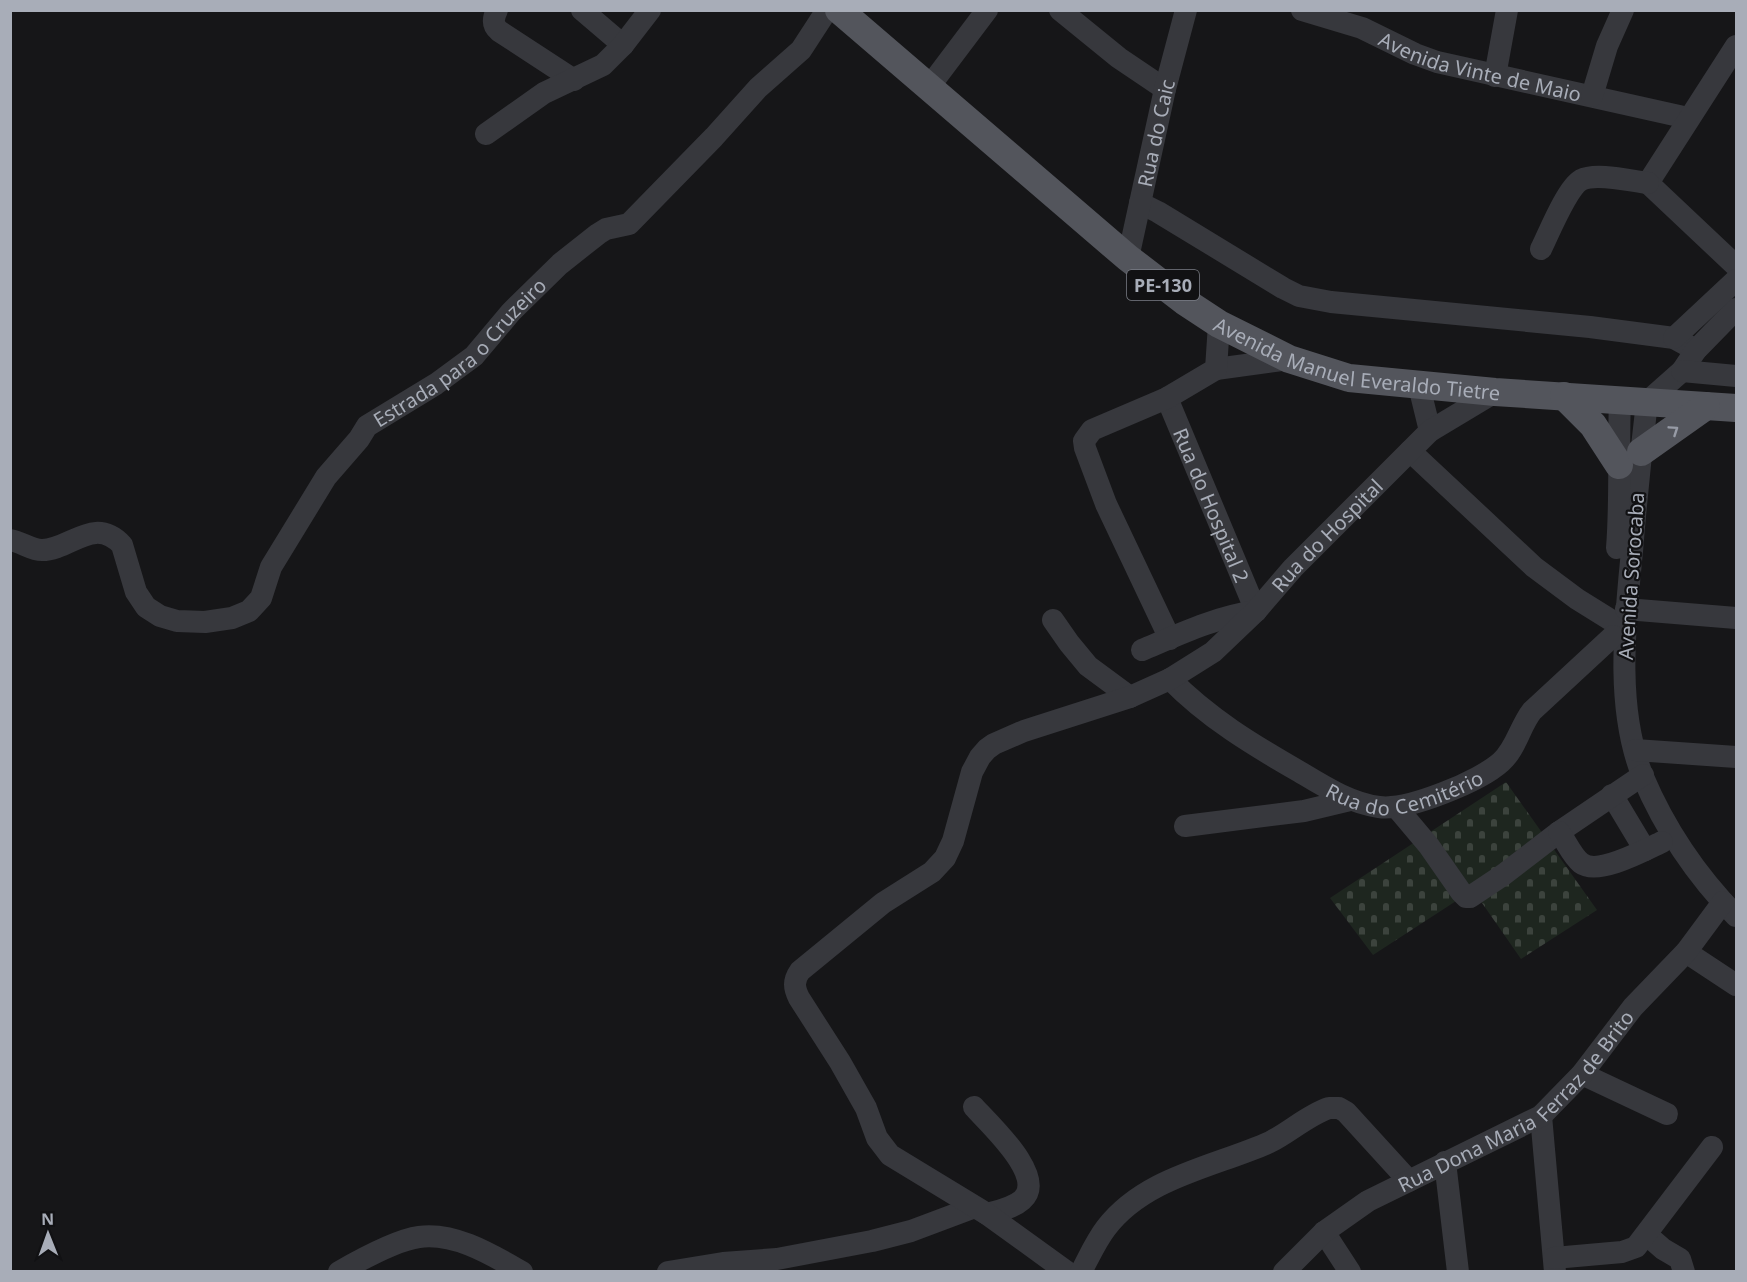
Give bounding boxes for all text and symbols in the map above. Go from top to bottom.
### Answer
street label: Avenida Vinte de Maio [1375,25,1584,107]
street label: Rua do Caic [1130,76,1181,189]
road number: PE-130 [1127,270,1199,300]
street label: Estrada para o Cruzeiro [368,272,552,433]
street label: Avenida Manuel Everaldo Tietre [1210,310,1501,406]
street label: Rua do Hospital 2 [1167,424,1256,586]
one-way arrow [1668,426,1679,437]
street label: Rua do Hospital [1265,473,1388,598]
street label: Avenida Sorocaba [1612,491,1650,661]
street label: Rua do Cemitério [1322,764,1487,821]
street label: Rua Dona Maria Ferraz de Brito [1393,1004,1640,1198]
north arrow [18,1204,78,1264]
text: N [41,1208,54,1230]

